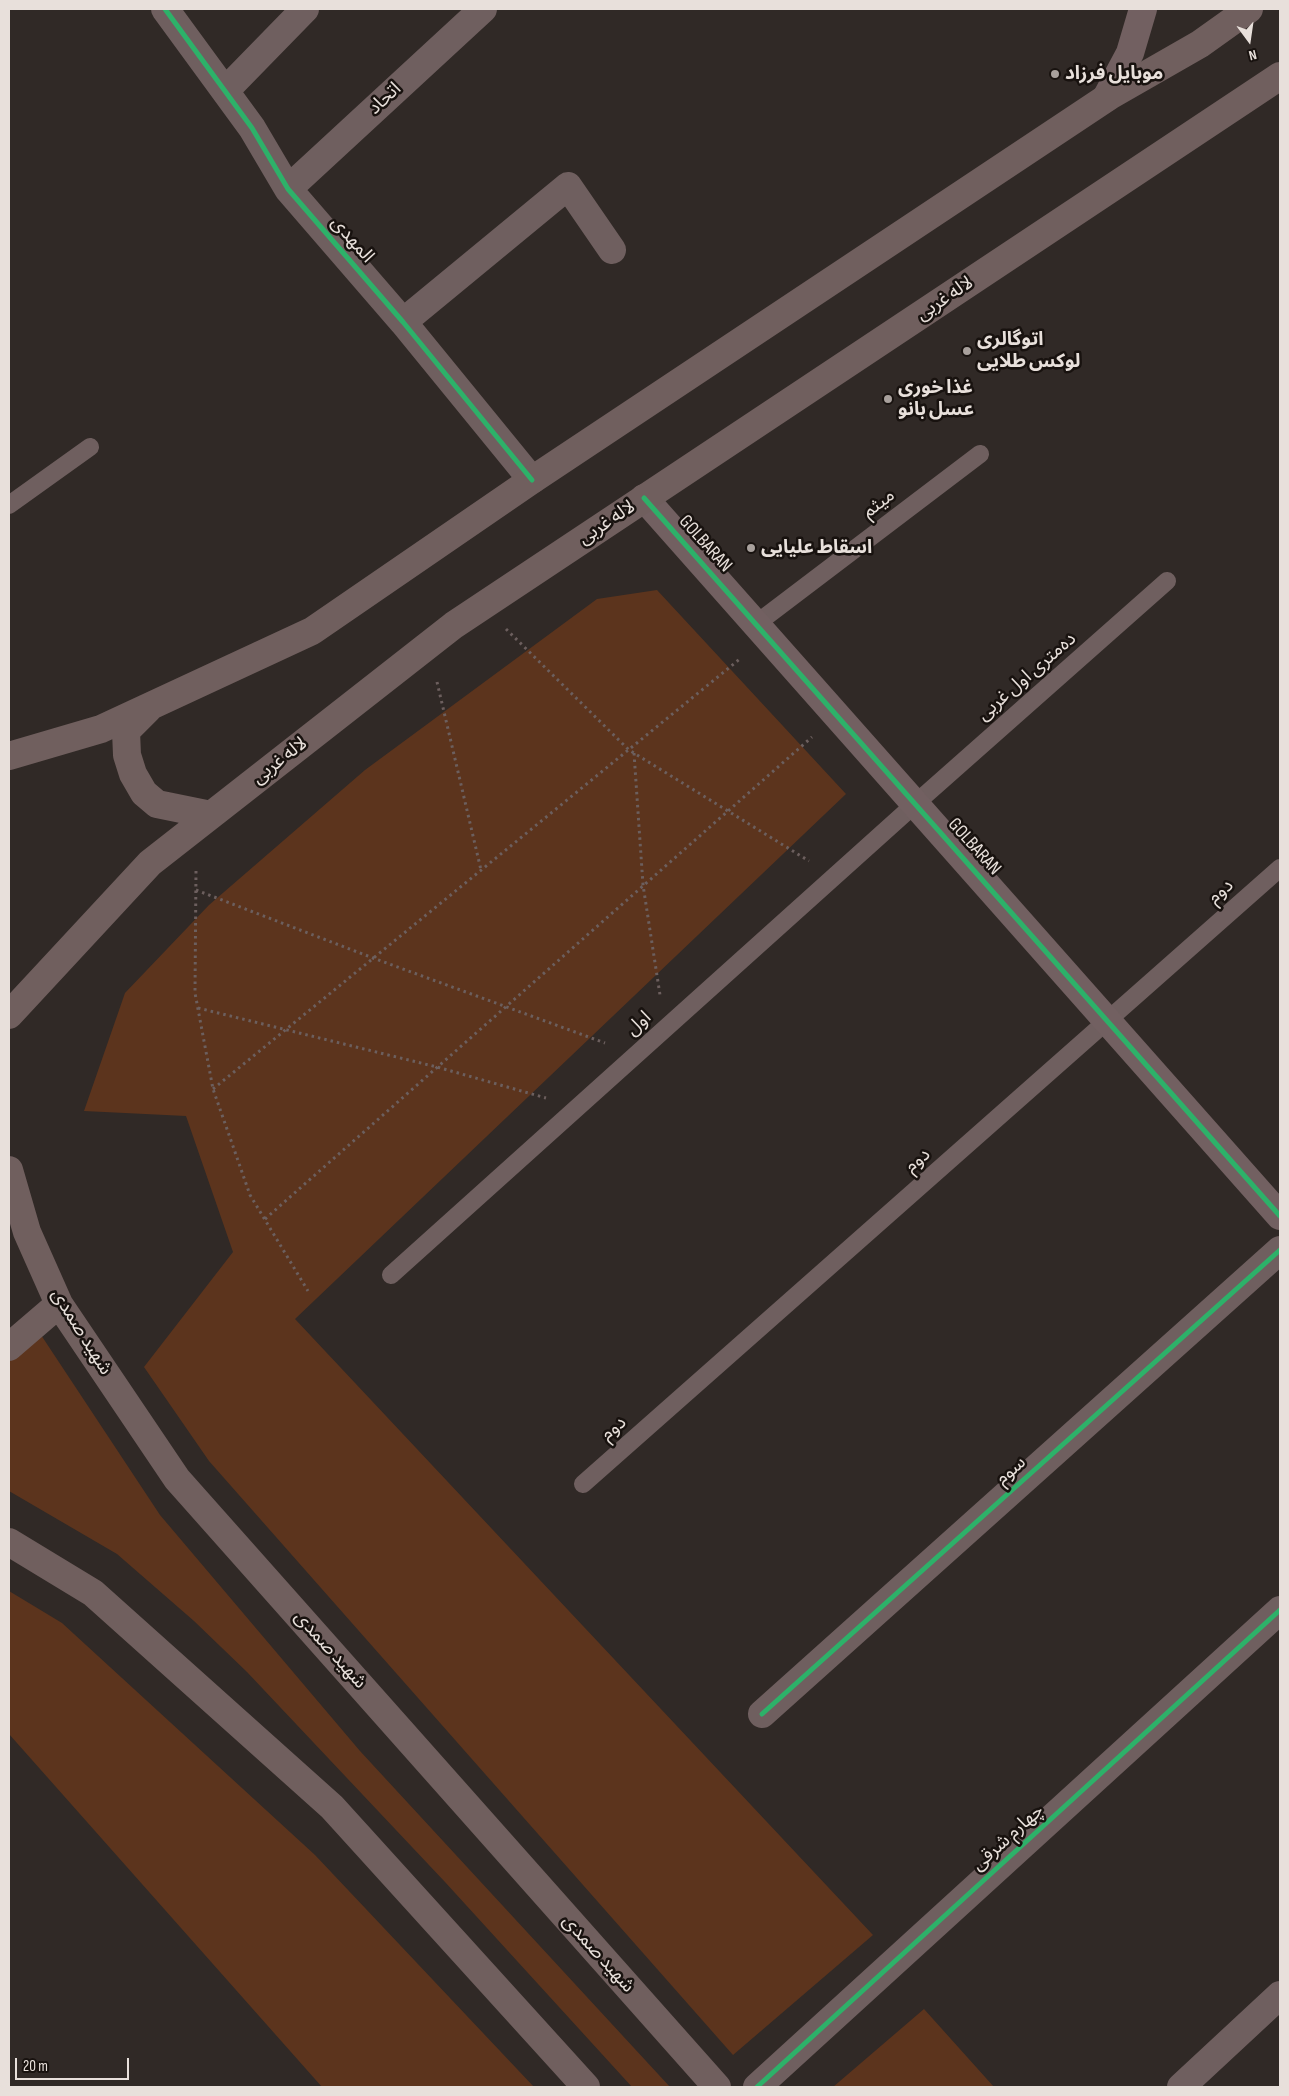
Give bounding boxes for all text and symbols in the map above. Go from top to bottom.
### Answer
north arrow [1224,15,1274,65]
text: N [1247,46,1258,64]
place label: موبایل فرزاد [1065,63,1163,85]
marker: موبایل فرزاد [1049,68,1061,80]
street label: اتحاد [364,78,406,120]
street label: المهدی [325,212,379,268]
street label: لاله غربی [912,272,978,326]
place label: اتوگالری لوکس طلایی [977,329,1080,373]
marker: اتوگالری لوکس طلایی [961,345,973,357]
place label: غذا خوری عسل بانو [898,377,974,421]
marker: غذا خوری عسل بانو [882,393,894,405]
street label: میثم [858,484,900,524]
street label: لاله غربی [574,496,640,550]
street label: GOLBARAN [673,511,737,577]
place label: اسقاط علیایی [761,537,872,559]
marker: اسقاط علیایی [745,542,757,554]
street label: ده‌متری اول غربی [973,628,1081,726]
street label: لاله غربی [248,732,312,790]
street label: GOLBARAN [942,814,1006,880]
street label: دوم [1203,875,1239,909]
street label: اول [622,1007,656,1041]
street label: دوم [900,1144,936,1178]
street label: شهید صمدی [46,1285,116,1379]
street label: دوم [596,1412,632,1446]
street label: سوم [991,1451,1031,1491]
street label: شهید صمدی [289,1606,371,1694]
street label: چهارم شرقی [967,1800,1049,1876]
street label: شهید صمدی [557,1910,639,1998]
scale bar [18,2048,131,2080]
text: 20 m [23,2057,48,2076]

